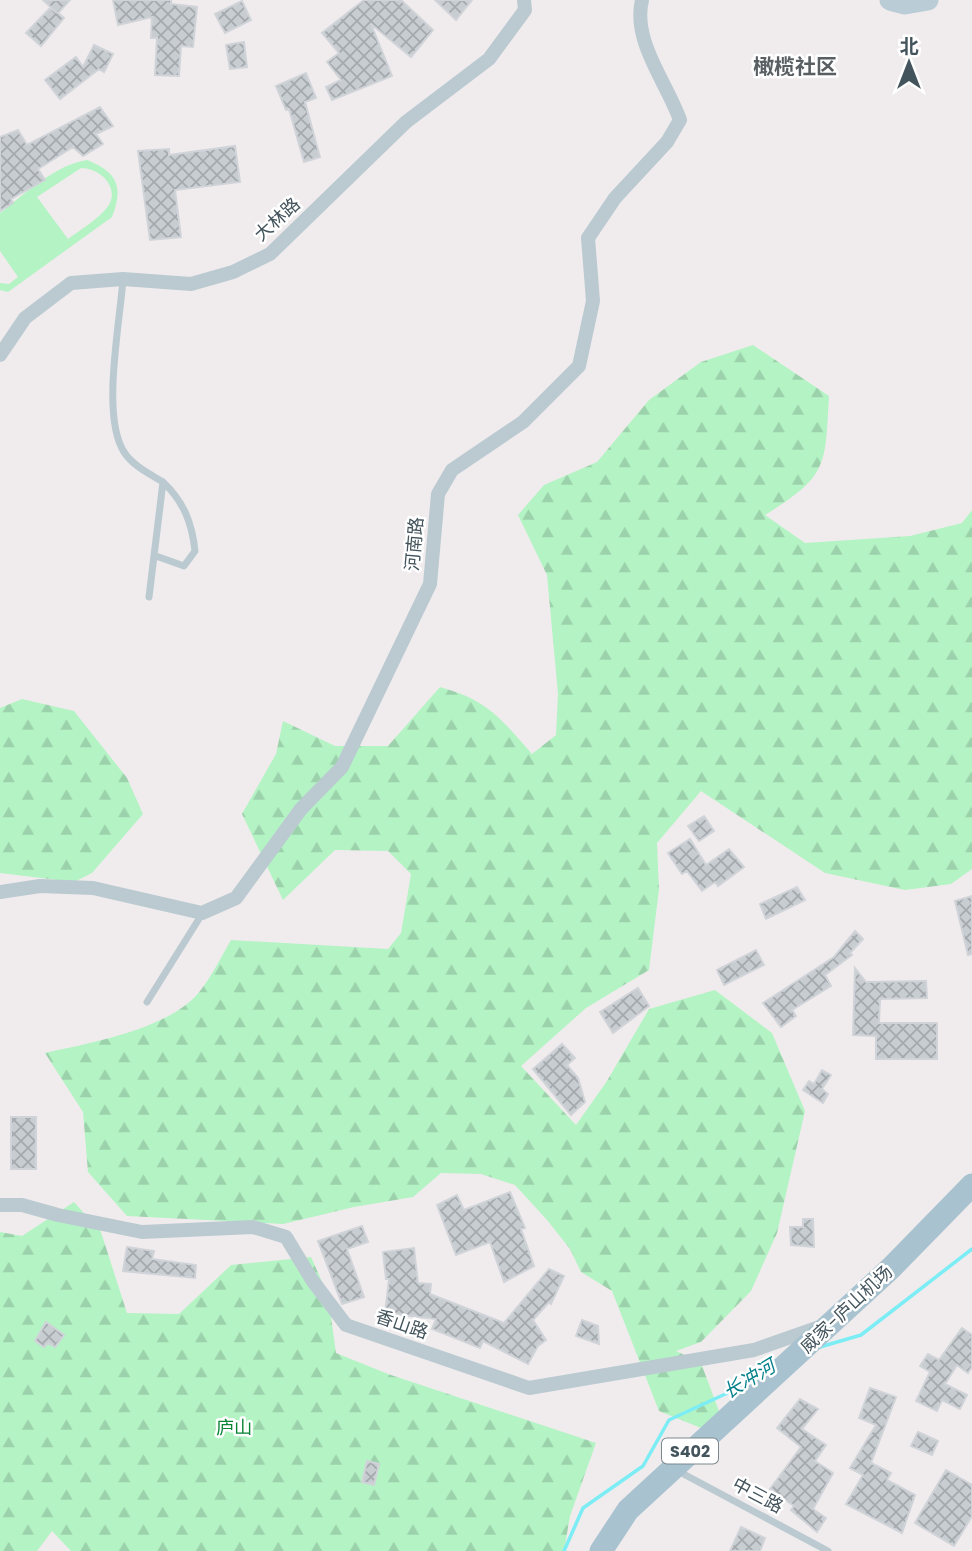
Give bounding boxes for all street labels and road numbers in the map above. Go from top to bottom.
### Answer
street label: 大林路 [249,192,305,246]
street label: 河南路 [399,516,429,572]
street label: 威家-庐山机场 [794,1260,898,1358]
street label: 香山路 [372,1303,432,1345]
road number: S402 [662,1438,718,1464]
street label: 中三路 [728,1471,788,1519]

